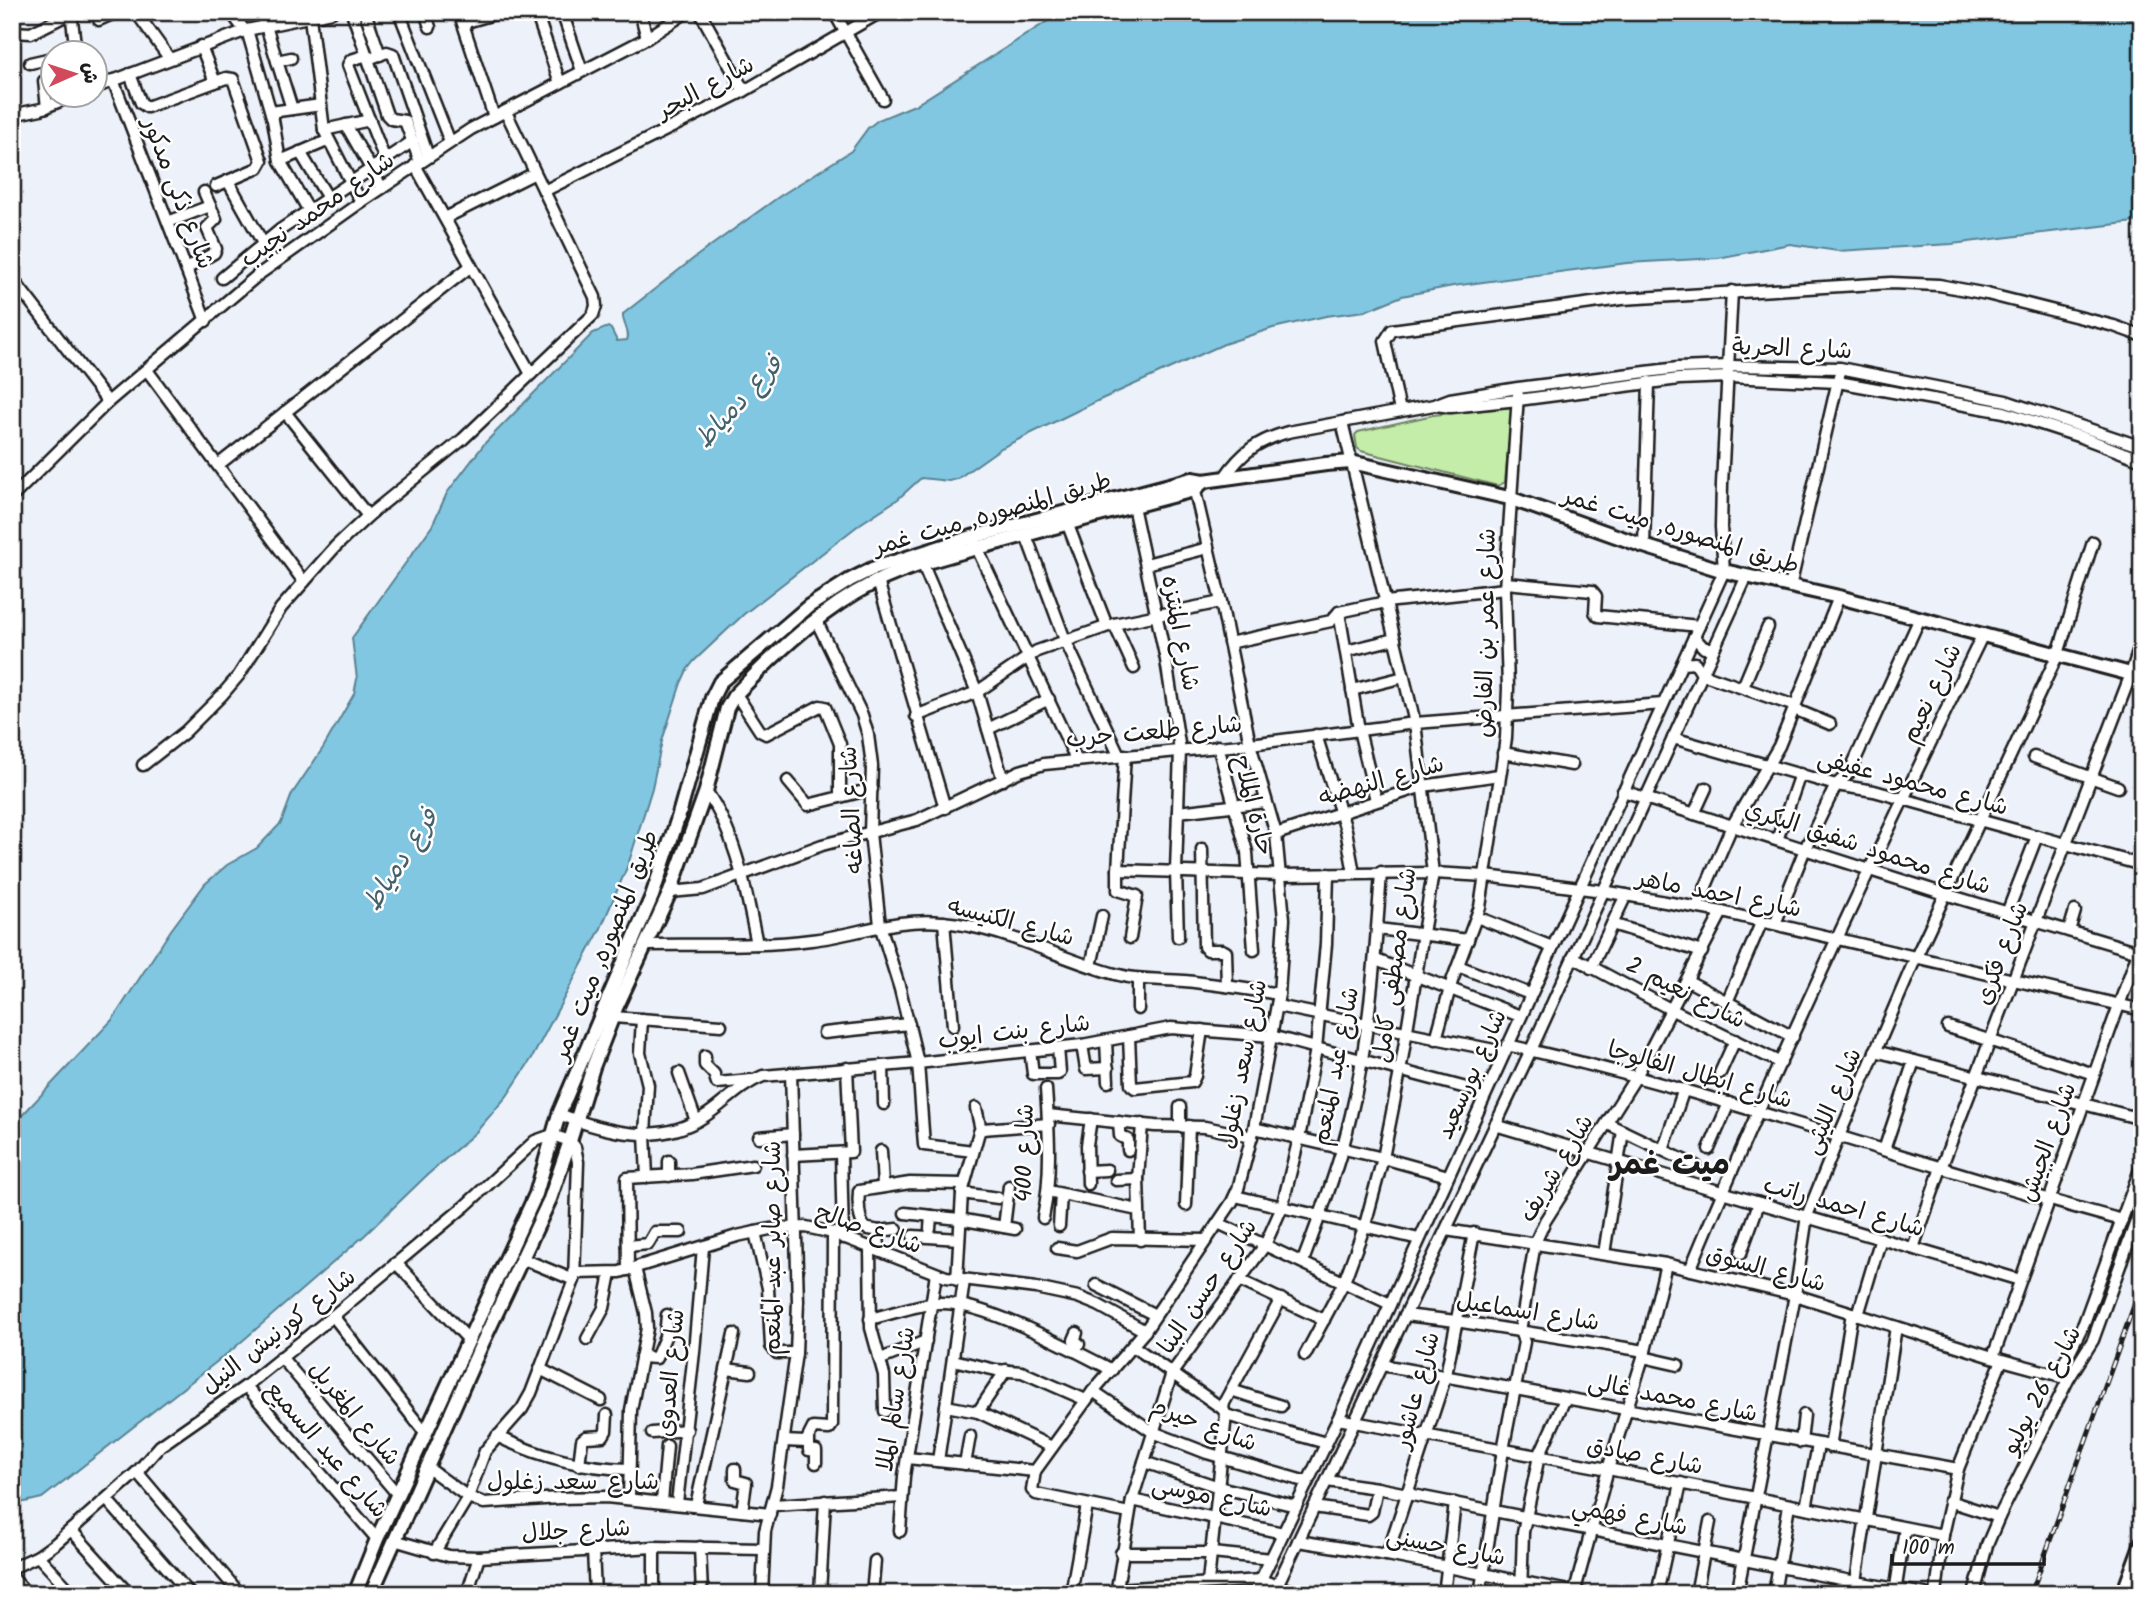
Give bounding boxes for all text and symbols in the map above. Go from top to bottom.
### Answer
north arrow [38,38,108,108]
street label: شارع البحر [648,46,762,131]
text: ش [73,62,105,85]
street label: شارع ذكى مدكور [130,110,225,275]
street label: شارع محمد نجيب [232,142,403,278]
street label: شارع الحرية [1731,328,1853,371]
water label: فرع دمياط [685,345,795,459]
street label: طريق المنصوره, ميت غمر [867,462,1116,568]
street label: طريق المنصوره, ميت غمر [1555,476,1804,586]
street label: شارع عمر بن الفارض [1465,528,1508,738]
street label: شارع المنتزه [1149,572,1210,695]
street label: شارع نعيم [1891,637,1973,750]
street label: شارع طلعت حرب [1064,705,1244,760]
street label: شارع محمود عفيفى [1813,739,2012,828]
street label: شارع الصاغه [830,745,875,875]
street label: شارع النهضه [1314,745,1449,818]
street label: حارة الملاح [1221,751,1284,860]
street label: شارع محمود شفيق البكري [1739,790,1996,907]
water label: فرع دمياط [353,800,451,920]
street label: طريق المنصوره, ميت غمر [541,824,671,1069]
street label: شارع احمد ماهر [1631,859,1805,930]
street label: شارع مصطفى كامل [1362,865,1429,1066]
street label: شارع الكنيسه [943,887,1078,958]
street label: شارع فكرى [1965,896,2040,1011]
street label: شارع نعيم 2 [1618,946,1752,1040]
street label: شارع سعد زغلول [1208,976,1279,1152]
street label: شارع عبد المنعم [1302,984,1371,1149]
street label: شارع بورسعيد [1426,1003,1518,1146]
street label: شارع بنت ايوب [936,1004,1092,1061]
street label: شارع ابطال الفالوجا [1602,1030,1797,1120]
street label: شارع الليثى [1793,1042,1873,1161]
street label: شارع الجيش [2009,1077,2088,1208]
street label: شارع 400 [1005,1103,1046,1203]
street label: شارع شريف [1510,1107,1605,1231]
district label: ميت غمر [1607,1140,1730,1191]
street label: شارع صابر عبد المنعم [754,1141,793,1355]
street label: شارع احمد راتب [1758,1166,1929,1249]
street label: شارع صالح [810,1193,927,1266]
street label: شارع حسن البنا [1148,1211,1268,1363]
street label: شارع السوق [1701,1235,1830,1304]
street label: شارع كورنيش النيل [193,1259,365,1406]
street label: شارع اسماعيل [1453,1282,1602,1343]
street label: شارع العدوى [646,1308,697,1439]
street label: شارع 26 يوليو [1991,1319,2093,1463]
street label: شارع سالم الملا [866,1324,927,1475]
street label: شارع عاشور [1383,1327,1452,1455]
street label: شارع المغربل [298,1353,410,1475]
street label: شارع محمد غالى [1585,1363,1761,1434]
street label: شارع عبد السميع [255,1372,397,1528]
street label: شارع حيرم [1145,1387,1262,1464]
street label: شارع صادق [1583,1426,1706,1487]
street label: شارع سعد زغلول [487,1463,659,1502]
street label: شارع موسى [1148,1466,1275,1529]
street label: شارع فهمي [1569,1487,1691,1548]
street label: شارع جلال [521,1509,632,1554]
street label: شارع حسنى [1383,1517,1509,1578]
scale bar [1892,1522,2044,1566]
text: 100 m [1902,1532,1955,1565]

